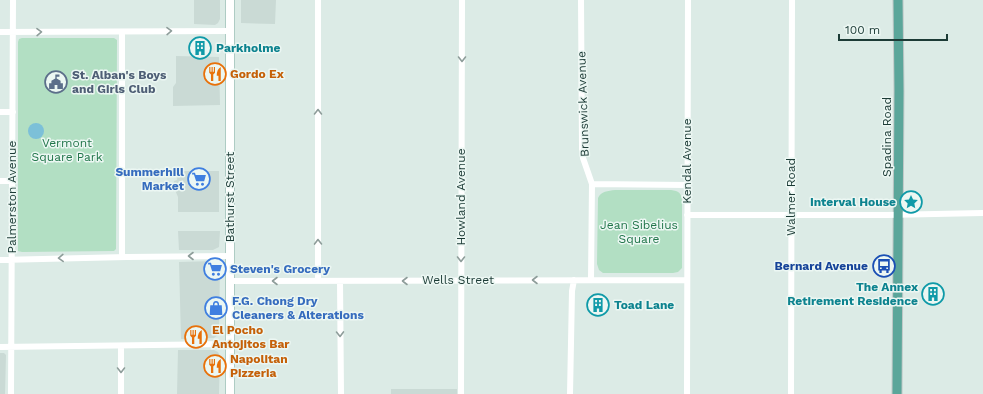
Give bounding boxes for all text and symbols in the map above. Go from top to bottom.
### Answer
scale bar [839,16,947,42]
text: 100 m [845,23,880,37]
one-way arrow [166,27,172,35]
one-way arrow [36,28,42,36]
building icon: Parkholme [187,35,213,61]
place label: Parkholme [216,41,280,55]
street label: Brunswick Avenue [574,51,592,157]
one-way arrow [458,56,466,62]
restaurant icon: Gordo Ex [202,61,228,87]
place label: Gordo Ex [230,67,284,81]
place label: St. Alban's Boys and Girls Club [72,68,167,96]
public building icon: St. Alban's Boys and Girls Club [43,69,69,95]
street label: Spadina Road [880,97,894,177]
one-way arrow [314,109,322,115]
street label: Kendal Avenue [680,118,694,204]
park label: Vermont Square Park [32,136,103,164]
street label: Palmerston Avenue [5,141,19,253]
street label: Howland Avenue [454,148,468,246]
street label: Bathurst Street [223,152,237,242]
street label: Walmer Road [784,158,798,236]
place label: Summerhill Market [115,165,185,193]
supermarket icon: Summerhill Market [186,166,212,192]
place icon: Interval House [898,189,924,215]
place label: Interval House [810,195,896,209]
park label: Jean Sibelius Square [600,218,678,246]
one-way arrow [314,239,322,245]
one-way arrow [188,252,194,260]
bus stop icon: Bernard Avenue [871,253,897,279]
one-way arrow [58,254,64,263]
supermarket icon: Steven's Grocery [202,256,228,282]
one-way arrow [457,256,465,262]
place label: Bernard Avenue [775,259,868,273]
place label: Steven's Grocery [230,262,330,276]
street label: Wells Street [422,273,494,287]
one-way arrow [532,276,538,284]
one-way arrow [272,277,278,285]
one-way arrow [402,277,408,285]
place label: The Annex Retirement Residence [787,280,918,308]
building icon: The Annex Retirement Residence [920,281,946,307]
building icon: Toad Lane [585,292,611,318]
place label: F.G. Chong Dry Cleaners & Alterations [232,294,364,322]
shop icon: F.G. Chong Dry Cleaners & Alterations [203,295,229,321]
place label: Toad Lane [614,298,674,312]
place label: El Pocho Antojitos Bar [212,323,290,351]
restaurant icon: El Pocho Antojitos Bar [183,324,209,350]
one-way arrow [336,331,344,337]
place label: Napolitan Pizzeria [230,352,288,380]
restaurant icon: Napolitan Pizzeria [202,353,228,379]
one-way arrow [117,367,125,373]

